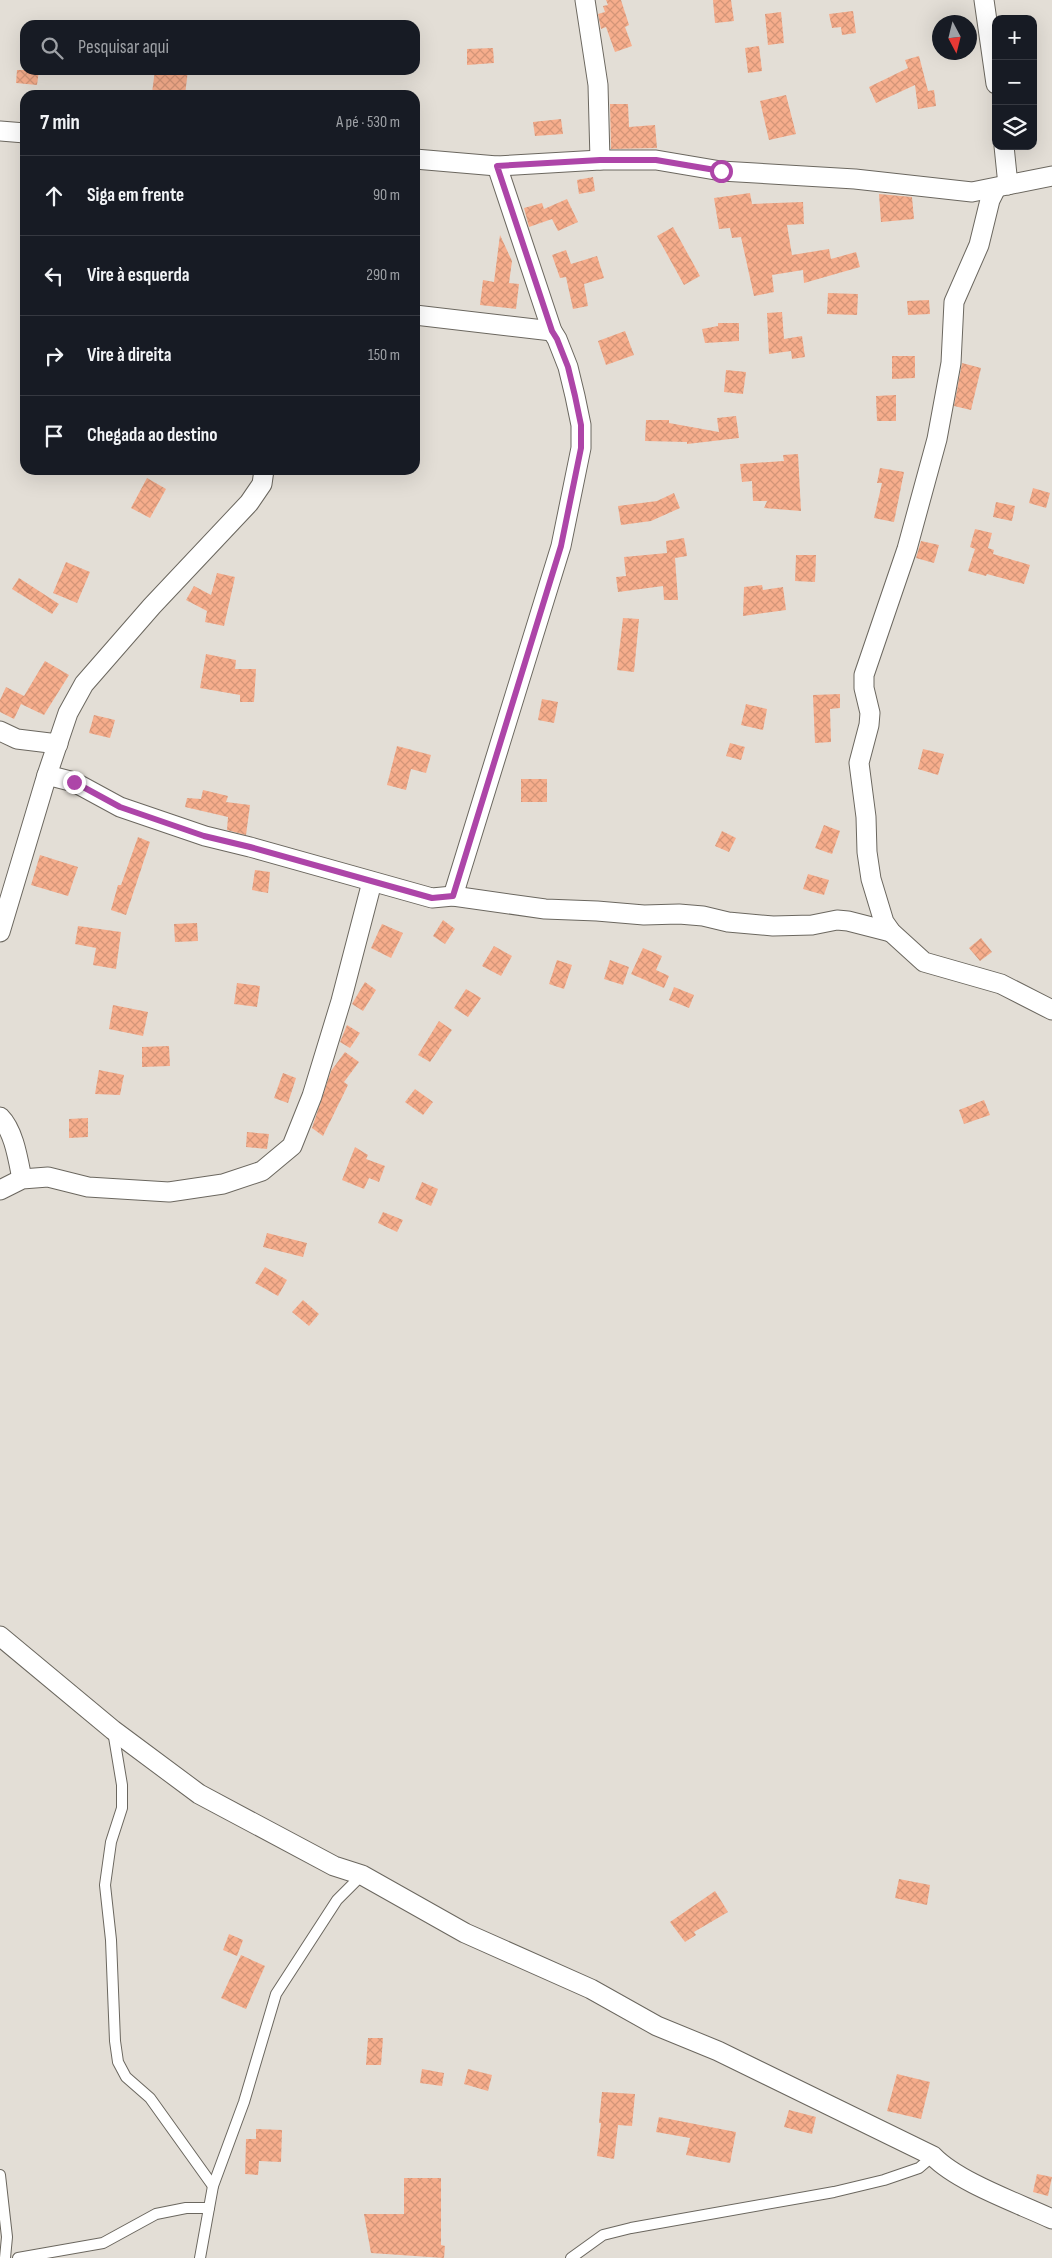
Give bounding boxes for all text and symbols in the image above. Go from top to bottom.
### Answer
north arrow [932,15,977,60]
map controls [992,15,1037,150]
button: + [992,15,1037,60]
search box [20,20,420,75]
icon: search [38,34,66,62]
text: Pesquisar aqui [78,36,169,59]
button: − [992,60,1037,105]
button: layers [992,105,1037,150]
text: 7 min [40,110,80,135]
text: A pé · 530 m [336,113,400,132]
route start [710,160,733,183]
icon: ahead [40,182,68,210]
text: Siga em frente [87,184,184,207]
text: 90 m [373,186,400,205]
icon: left [40,262,68,290]
text: Vire à esquerda [87,264,189,287]
text: 290 m [366,266,400,285]
icon: right [40,342,68,370]
text: Vire à direita [87,344,171,367]
text: 150 m [368,346,400,365]
icon: arrive [40,422,68,450]
text: Chegada ao destino [87,424,217,447]
route end [63,771,86,794]

